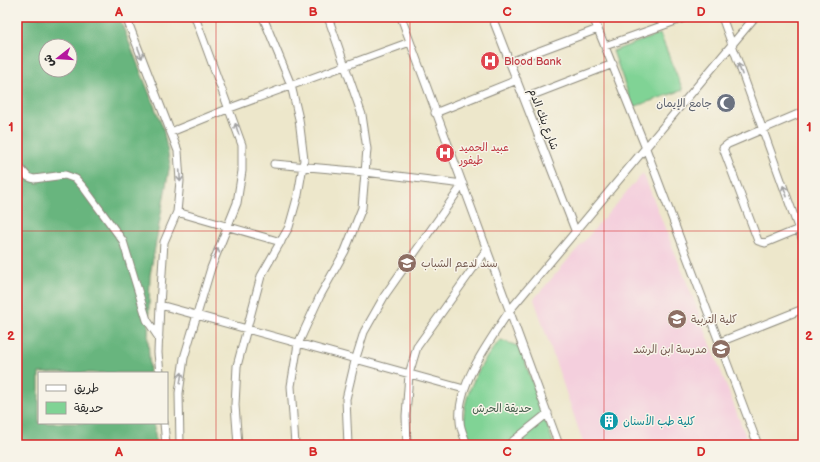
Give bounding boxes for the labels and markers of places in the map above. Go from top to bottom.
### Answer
hospital icon: Blood Bank [479,50,501,72]
place label: Blood Bank [504,55,562,68]
mosque icon: جامع الإيمان [715,92,737,114]
place label: جامع الإيمان [656,97,712,112]
place label: عبيد الحميد طيفور [458,141,509,168]
hospital icon: عبيد الحميد طيفور [434,142,456,164]
school or university icon: سند لدعم الشباب [396,252,418,274]
place label: سند لدعم الشباب [421,257,498,272]
school or university icon: كلية التربية [666,308,688,330]
place label: كلية التربية [691,313,737,327]
school or university icon: مدرسة ابن الرشد [710,338,732,360]
place label: مدرسة ابن الرشد [633,343,707,357]
building icon: كلية طب الأسنان [598,410,620,432]
place label: كلية طب الأسنان [623,414,695,429]

